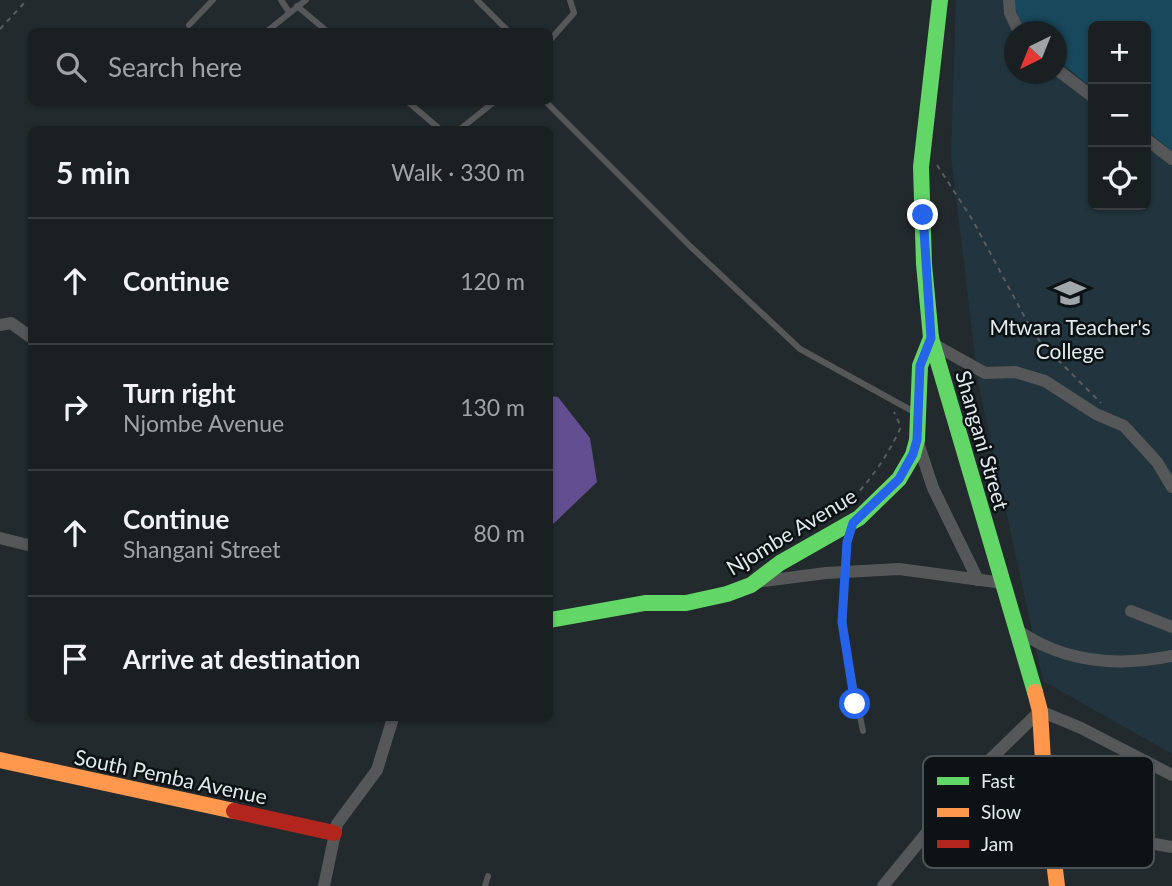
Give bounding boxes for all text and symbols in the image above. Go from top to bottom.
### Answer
north arrow [1004,21,1067,84]
map controls [1088,21,1151,210]
button: + [1088,21,1151,84]
search box [28,28,553,105]
icon: search [52,48,90,86]
text: Search here [108,51,242,83]
button: − [1088,84,1151,147]
button: locate [1088,147,1151,210]
text: 5 min [56,154,130,190]
text: Walk · 330 m [391,158,525,186]
route end [907,199,938,230]
icon: ahead [56,262,94,300]
text: Continue [123,265,229,297]
text: 120 m [460,267,525,295]
school or university icon: Mtwara Teacher's College [1053,276,1087,310]
place label: Mtwara Teacher's College [989,314,1151,363]
street label: Shangani Street [951,367,1015,513]
text: Turn right [123,377,236,409]
icon: right [56,388,94,426]
text: 130 m [460,393,525,421]
text: Njombe Avenue [123,409,284,437]
street label: Njombe Avenue [721,482,861,580]
text: Continue [123,503,229,535]
icon: ahead [56,514,94,552]
text: 80 m [474,519,525,547]
text: Shangani Street [123,535,281,563]
icon: arrive [56,640,94,678]
text: Arrive at destination [123,643,360,675]
route start [839,688,870,719]
street label: South Pemba Avenue [72,743,270,809]
legend [923,756,1154,868]
text: Fast [981,769,1015,792]
text: Slow [981,800,1021,823]
text: Jam [981,832,1014,855]

